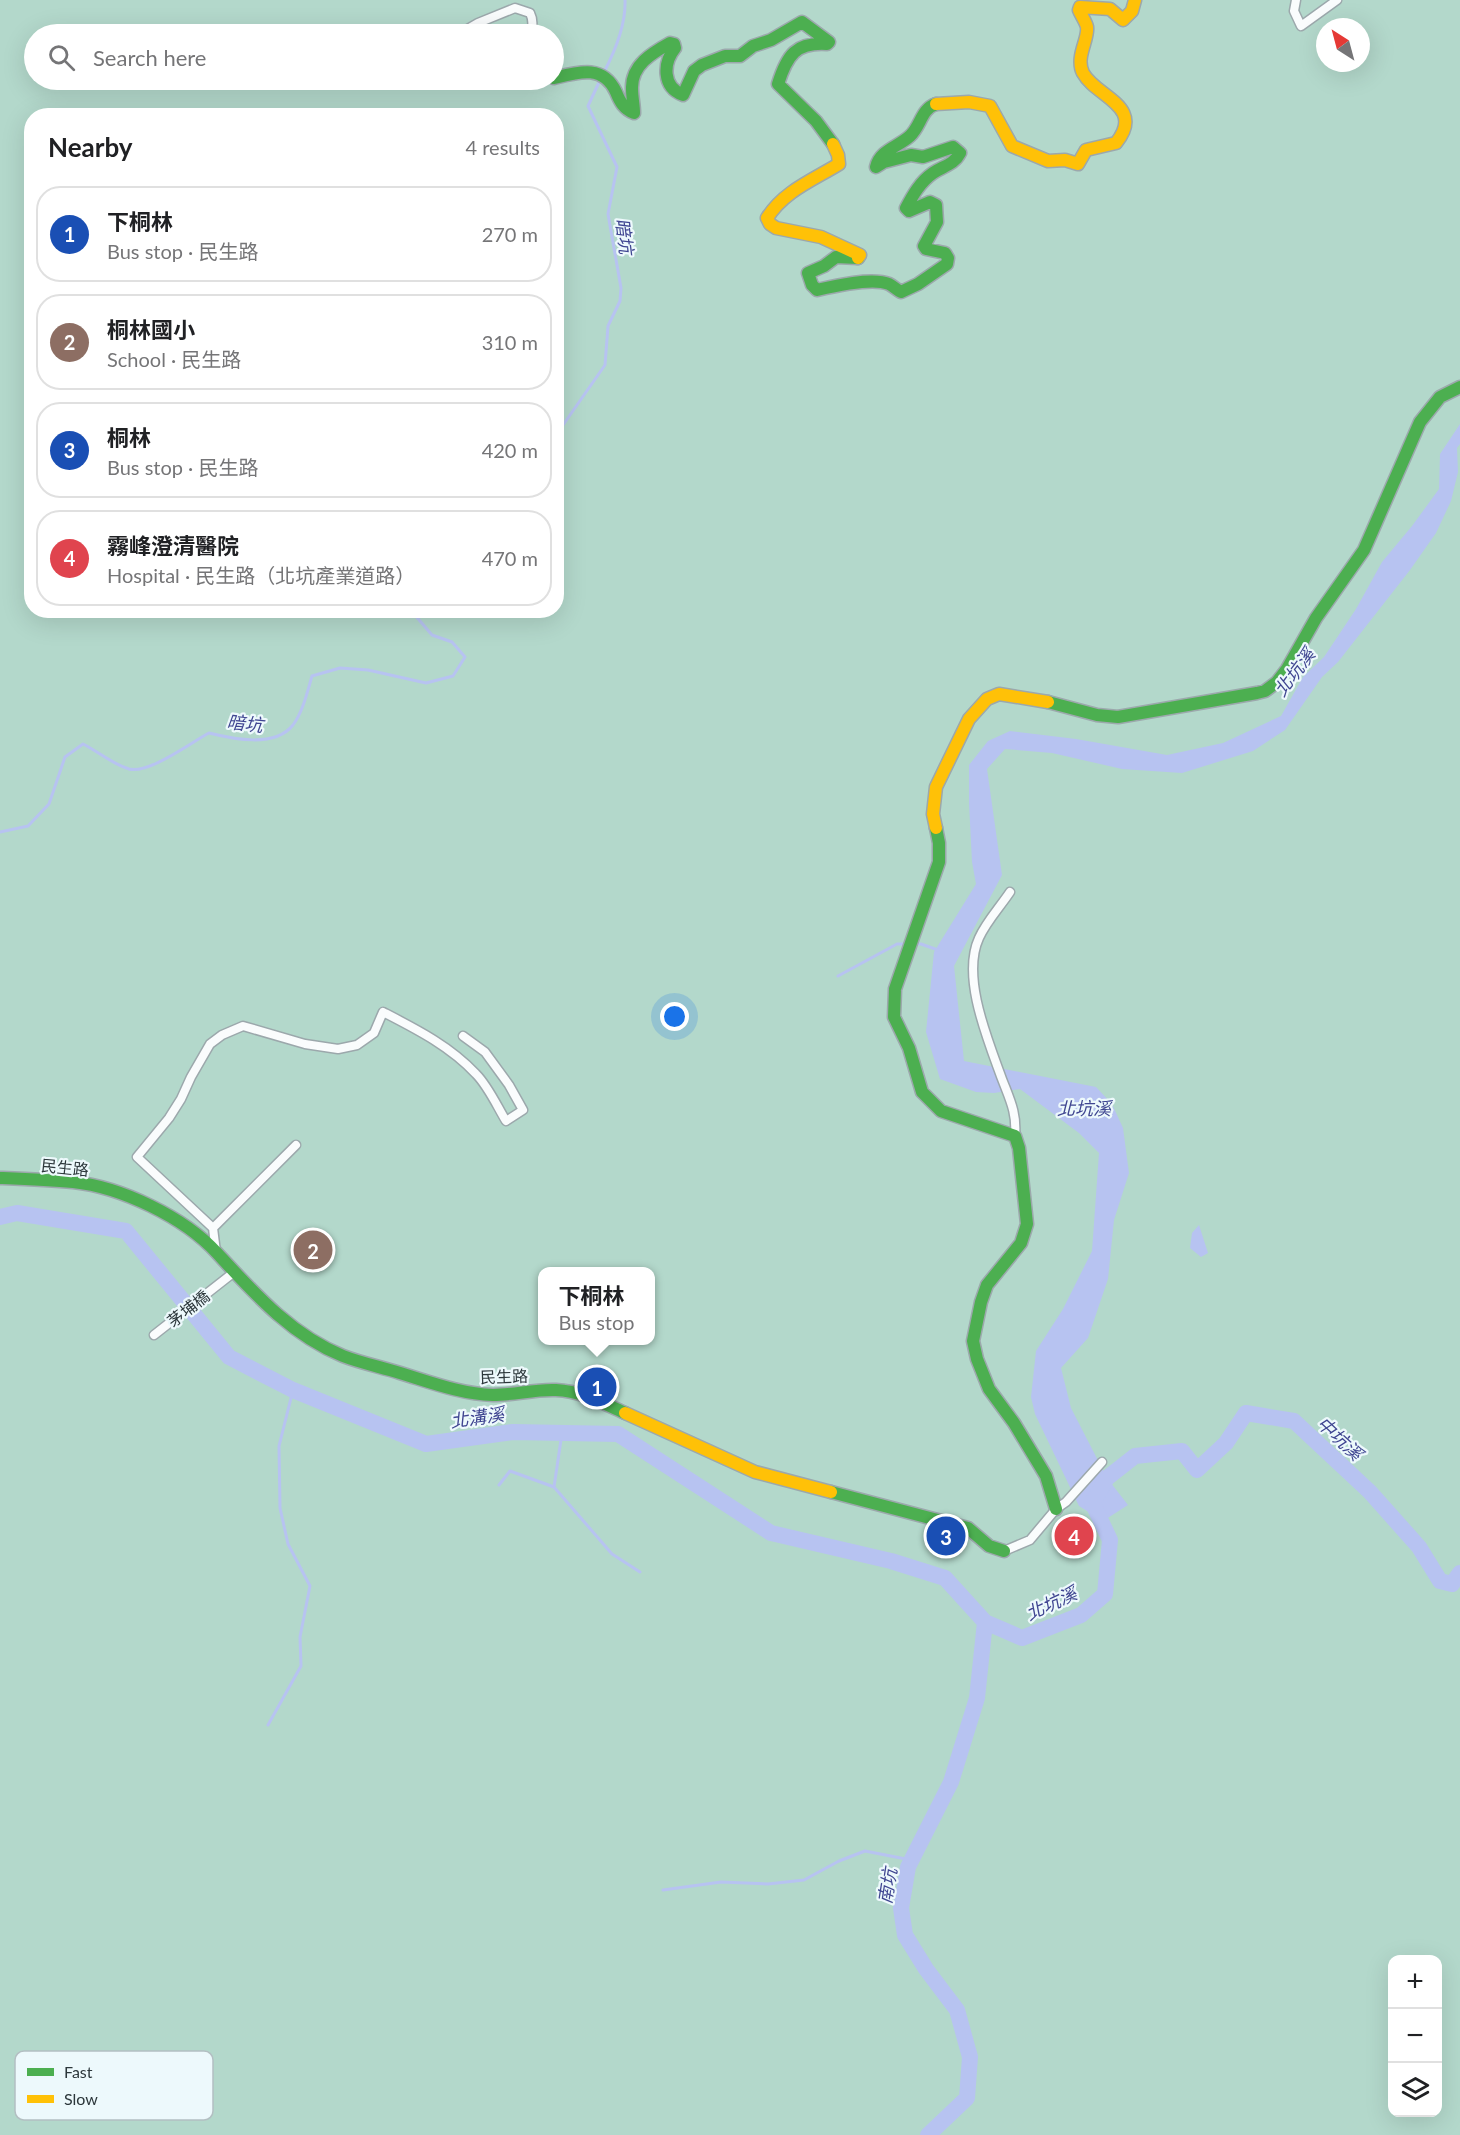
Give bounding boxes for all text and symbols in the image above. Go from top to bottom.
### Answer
north arrow [1316,18,1370,72]
search box [24,24,564,90]
icon: search [45,41,78,74]
text: Search here [93,44,206,71]
text: Nearby [48,131,133,163]
text: 4 results [465,135,540,159]
text: 下桐林 [107,208,173,235]
water label: 暗坑 [612,217,638,258]
text: 1 [64,222,75,246]
text: 270 m [482,222,538,246]
text: Bus stop · 民生路 [107,239,258,263]
text: 桐林國小 [107,316,195,343]
text: 2 [64,330,75,354]
text: 310 m [482,330,538,354]
text: School · 民生路 [107,347,241,371]
text: 桐林 [107,424,151,451]
text: 3 [64,438,75,462]
text: 420 m [482,438,538,462]
text: Bus stop · 民生路 [107,455,258,479]
text: 霧峰澄清醫院 [107,532,239,559]
text: 4 [64,546,75,570]
text: 470 m [482,546,538,570]
text: Hospital · 民生路（北坑產業道路） [107,563,415,587]
water label: 北坑溪 [1269,641,1321,700]
water label: 暗坑 [226,710,267,736]
your location [660,1002,689,1031]
water label: 北坑溪 [1057,1097,1114,1119]
street label: 民生路 [40,1155,90,1179]
pin: 2 [294,1228,332,1272]
popup [538,1267,655,1345]
text: 下桐林 [559,1282,625,1309]
street label: 茅埔橋 [163,1286,213,1330]
text: Bus stop [559,1310,634,1334]
pin: 1 [578,1364,616,1410]
street label: 民生路 [480,1366,528,1386]
water label: 北溝溪 [449,1402,508,1432]
water label: 中坑溪 [1313,1412,1369,1467]
pin: 3 [926,1514,966,1558]
pin: 4 [1054,1514,1094,1558]
water label: 北坑溪 [1022,1580,1083,1624]
water label: 南坑 [873,1864,901,1905]
map controls [1388,1955,1442,2117]
button: + [1388,1955,1442,2009]
button: − [1388,2009,1442,2063]
legend [15,2051,213,2120]
text: Fast [64,2062,93,2081]
button: layers [1388,2063,1442,2117]
text: Slow [64,2089,98,2108]

